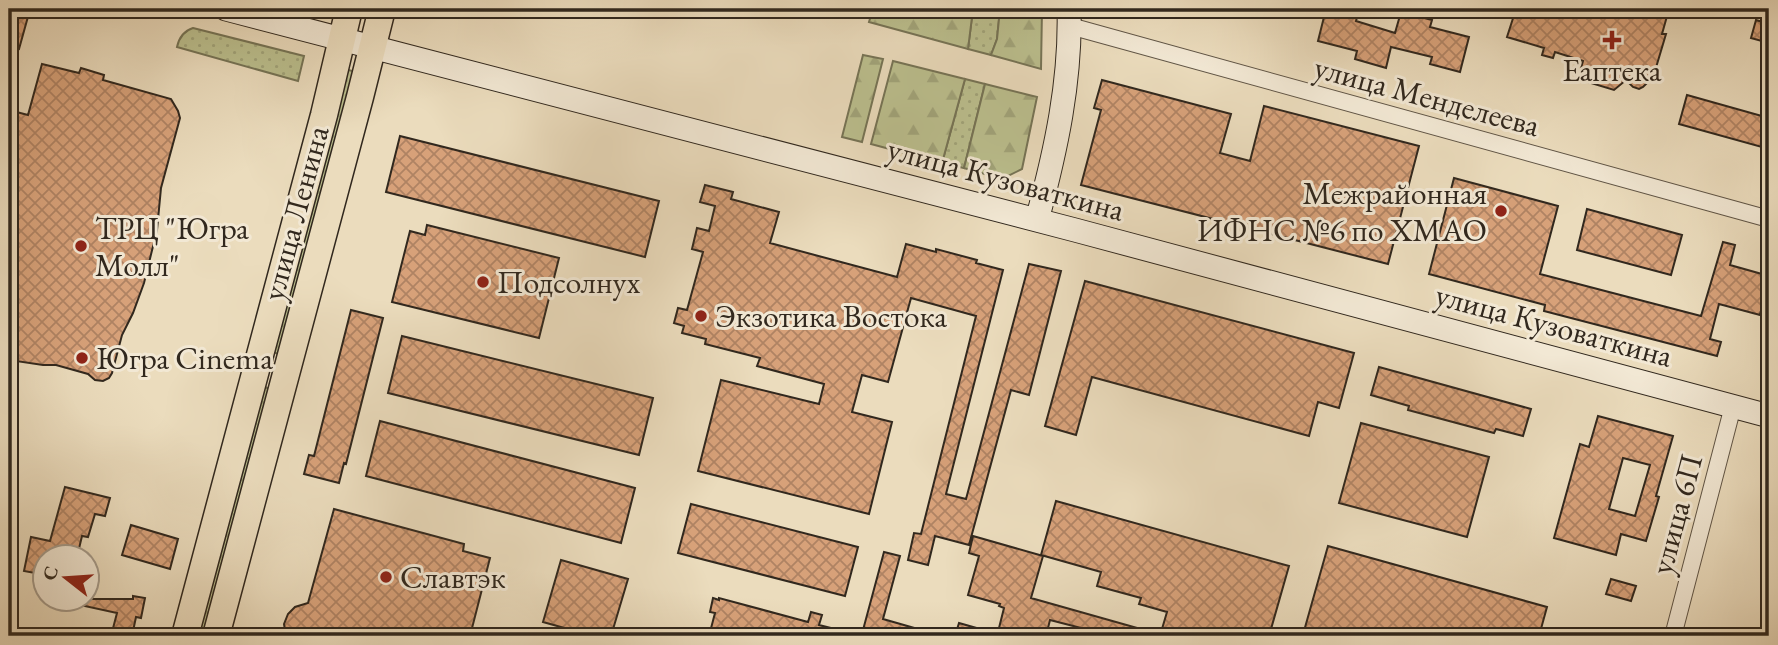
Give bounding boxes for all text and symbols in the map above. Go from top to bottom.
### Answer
marker: Еаптека [1604,32,1620,48]
street label: улица Менделеева [1310,46,1545,146]
place label: Еаптека [1562,49,1662,91]
street label: улица Ленина [252,121,339,305]
street label: улица Кузоваткина [883,127,1129,231]
place label: Межрайонная ИФНС №6 по ХМАО [1197,172,1487,251]
marker: Межрайонная ИФНС №6 по ХМАО [1493,203,1509,219]
place label: ТРЦ "Югра Молл" [95,207,249,286]
marker: ТРЦ "Югра Молл" [73,238,89,254]
place label: Подсолнух [497,261,641,303]
street label: улица Кузоваткина [1431,273,1677,377]
marker: Подсолнух [475,274,491,290]
place label: Экзотика Востока [715,295,947,337]
marker: Экзотика Востока [693,308,709,324]
place label: Югра Cinema [96,337,273,379]
marker: Югра Cinema [74,350,90,366]
street label: улица 6П [1640,449,1712,579]
north arrow [32,544,102,614]
place label: Славтэк [400,556,506,598]
text: С [36,563,64,583]
marker: Славтэк [378,569,394,585]

